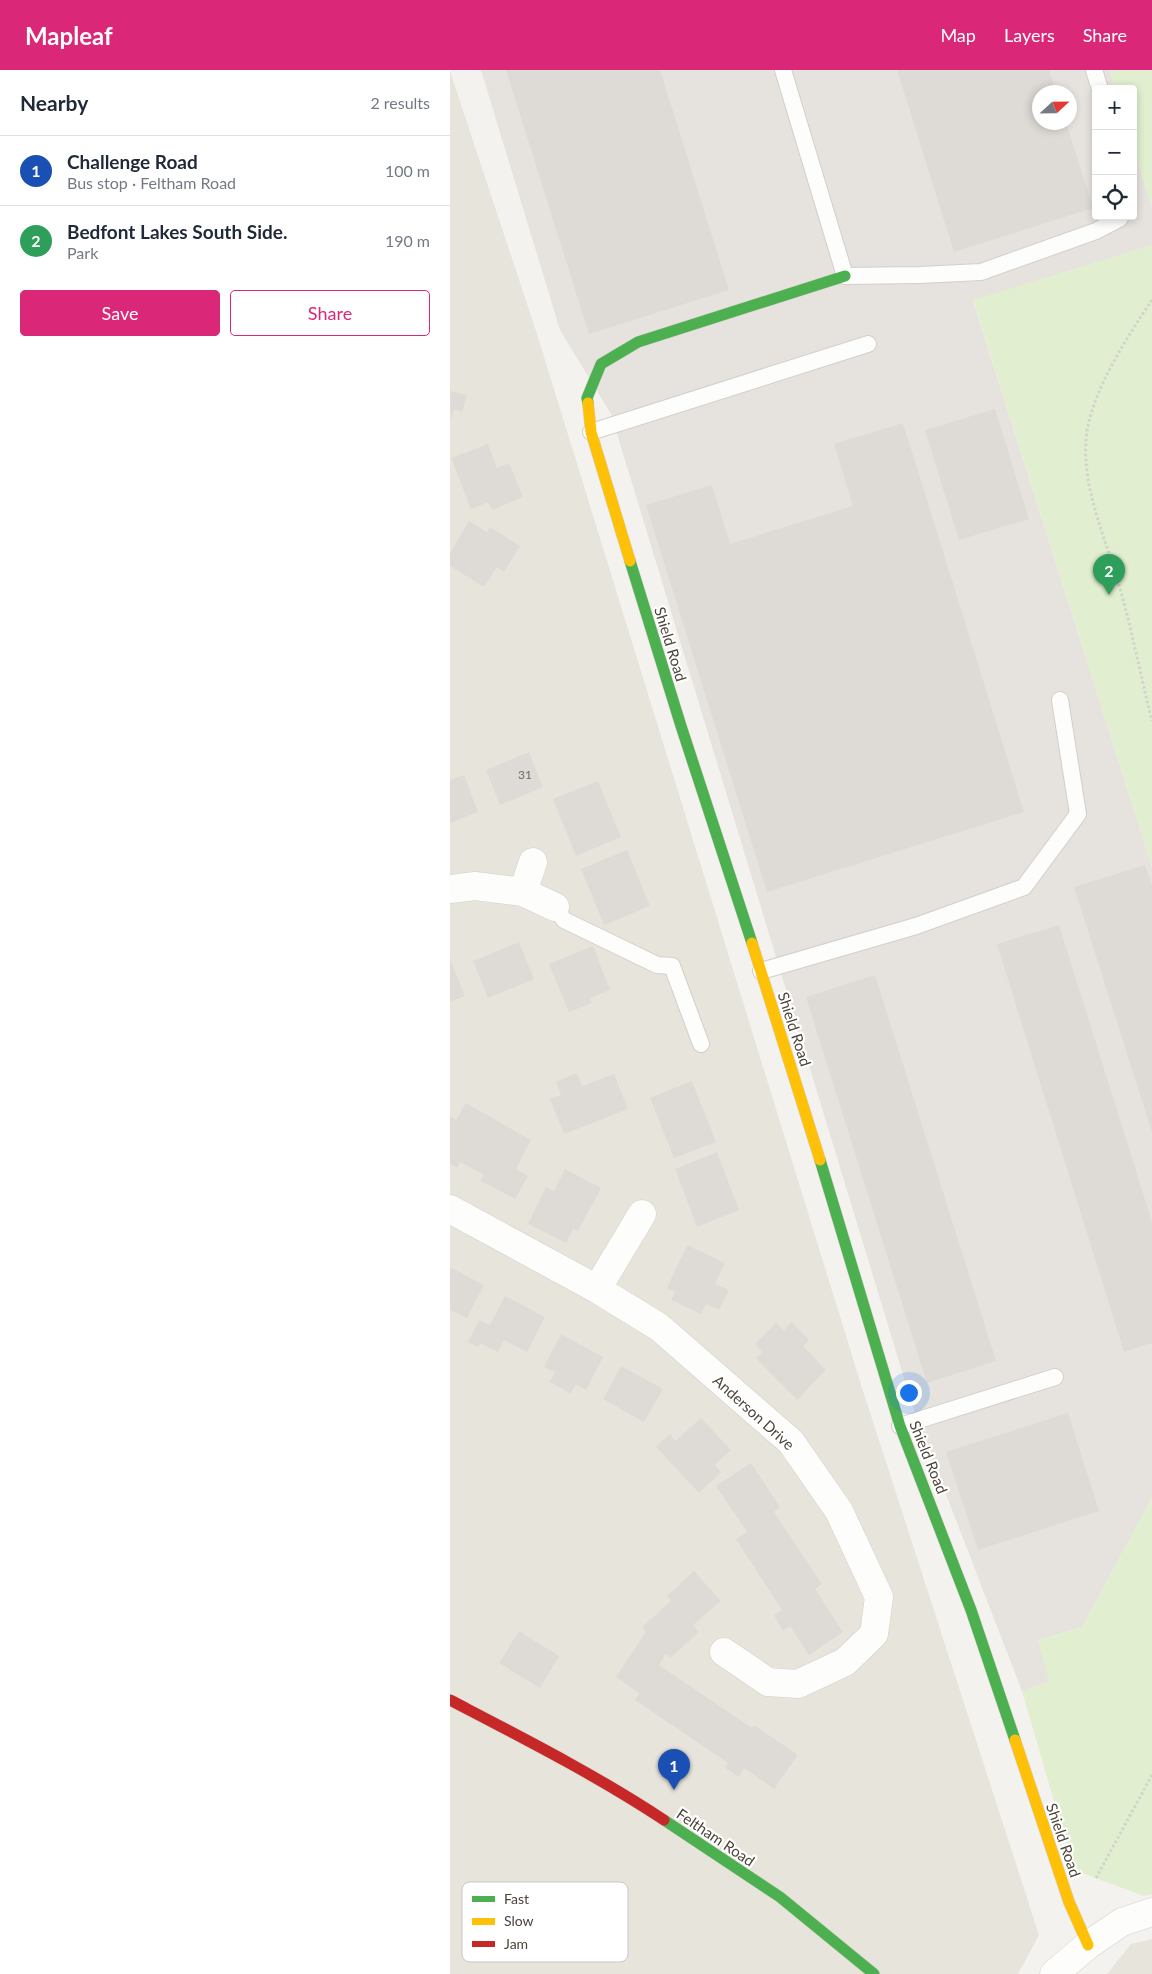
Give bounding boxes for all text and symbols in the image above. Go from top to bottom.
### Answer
text: Mapleaf [25,21,113,50]
text: Map [940,24,976,46]
text: Layers [1004,24,1055,46]
text: Share [1083,24,1127,46]
north arrow [1032,85,1077,130]
map controls [1092,85,1137,220]
button: + [1092,85,1137,130]
text: Nearby [20,90,88,115]
text: 2 results [370,93,430,112]
button: − [1092,130,1137,175]
text: Challenge Road [67,150,198,173]
text: 1 [31,161,41,180]
text: 100 m [385,161,430,180]
text: Bus stop · Feltham Road [67,173,236,192]
button: locate [1092,175,1137,220]
text: Bedfont Lakes South Side. [67,220,287,243]
text: 2 [31,231,41,250]
text: 190 m [385,231,430,250]
text: Park [67,243,98,262]
button: Save [20,290,220,336]
button: Share [230,290,430,336]
pin: 2 [1093,554,1125,595]
street label: Shield Road [651,605,691,683]
house number: 31 [518,767,532,782]
street label: Shield Road [775,990,815,1068]
street label: Anderson Drive [710,1371,798,1453]
your location [896,1380,922,1406]
street label: Shield Road [906,1418,952,1496]
pin: 1 [658,1749,690,1790]
street label: Shield Road [1043,1801,1085,1879]
street label: Feltham Road [674,1804,758,1870]
legend [462,1882,628,1962]
text: Fast [504,1890,529,1907]
text: Slow [504,1912,534,1929]
text: Jam [504,1935,528,1952]

